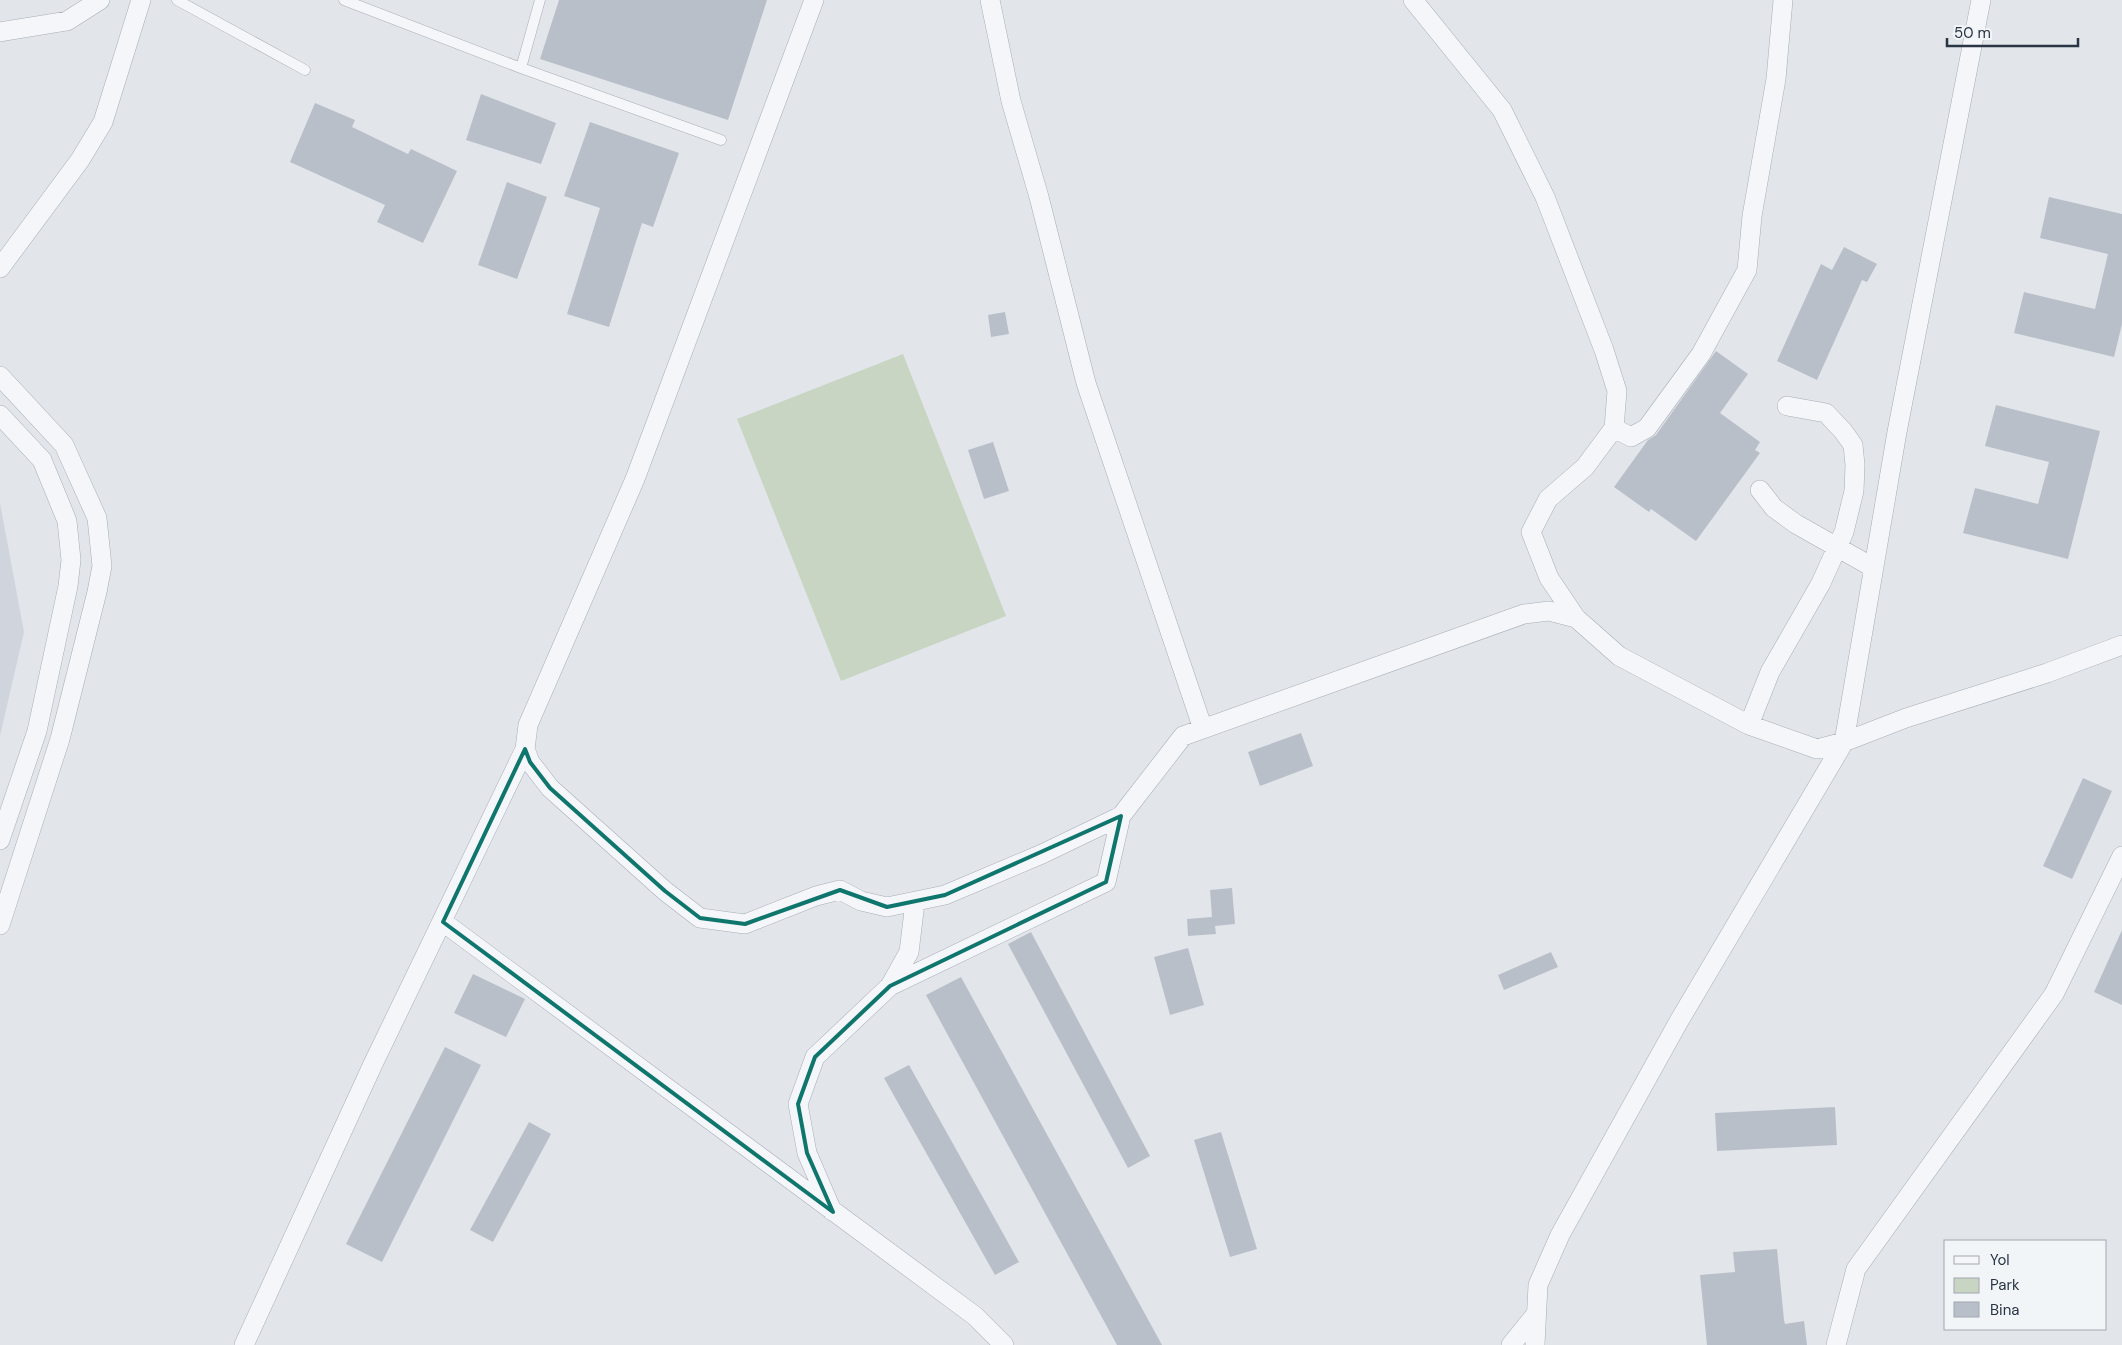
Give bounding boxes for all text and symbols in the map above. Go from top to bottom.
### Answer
scale bar [1947,15,2078,47]
text: 50 m [1954,23,1991,43]
legend [1944,1240,2107,1330]
text: Yol [1990,1250,2010,1270]
text: Park [1990,1275,2020,1295]
text: Bina [1990,1300,2019,1320]

